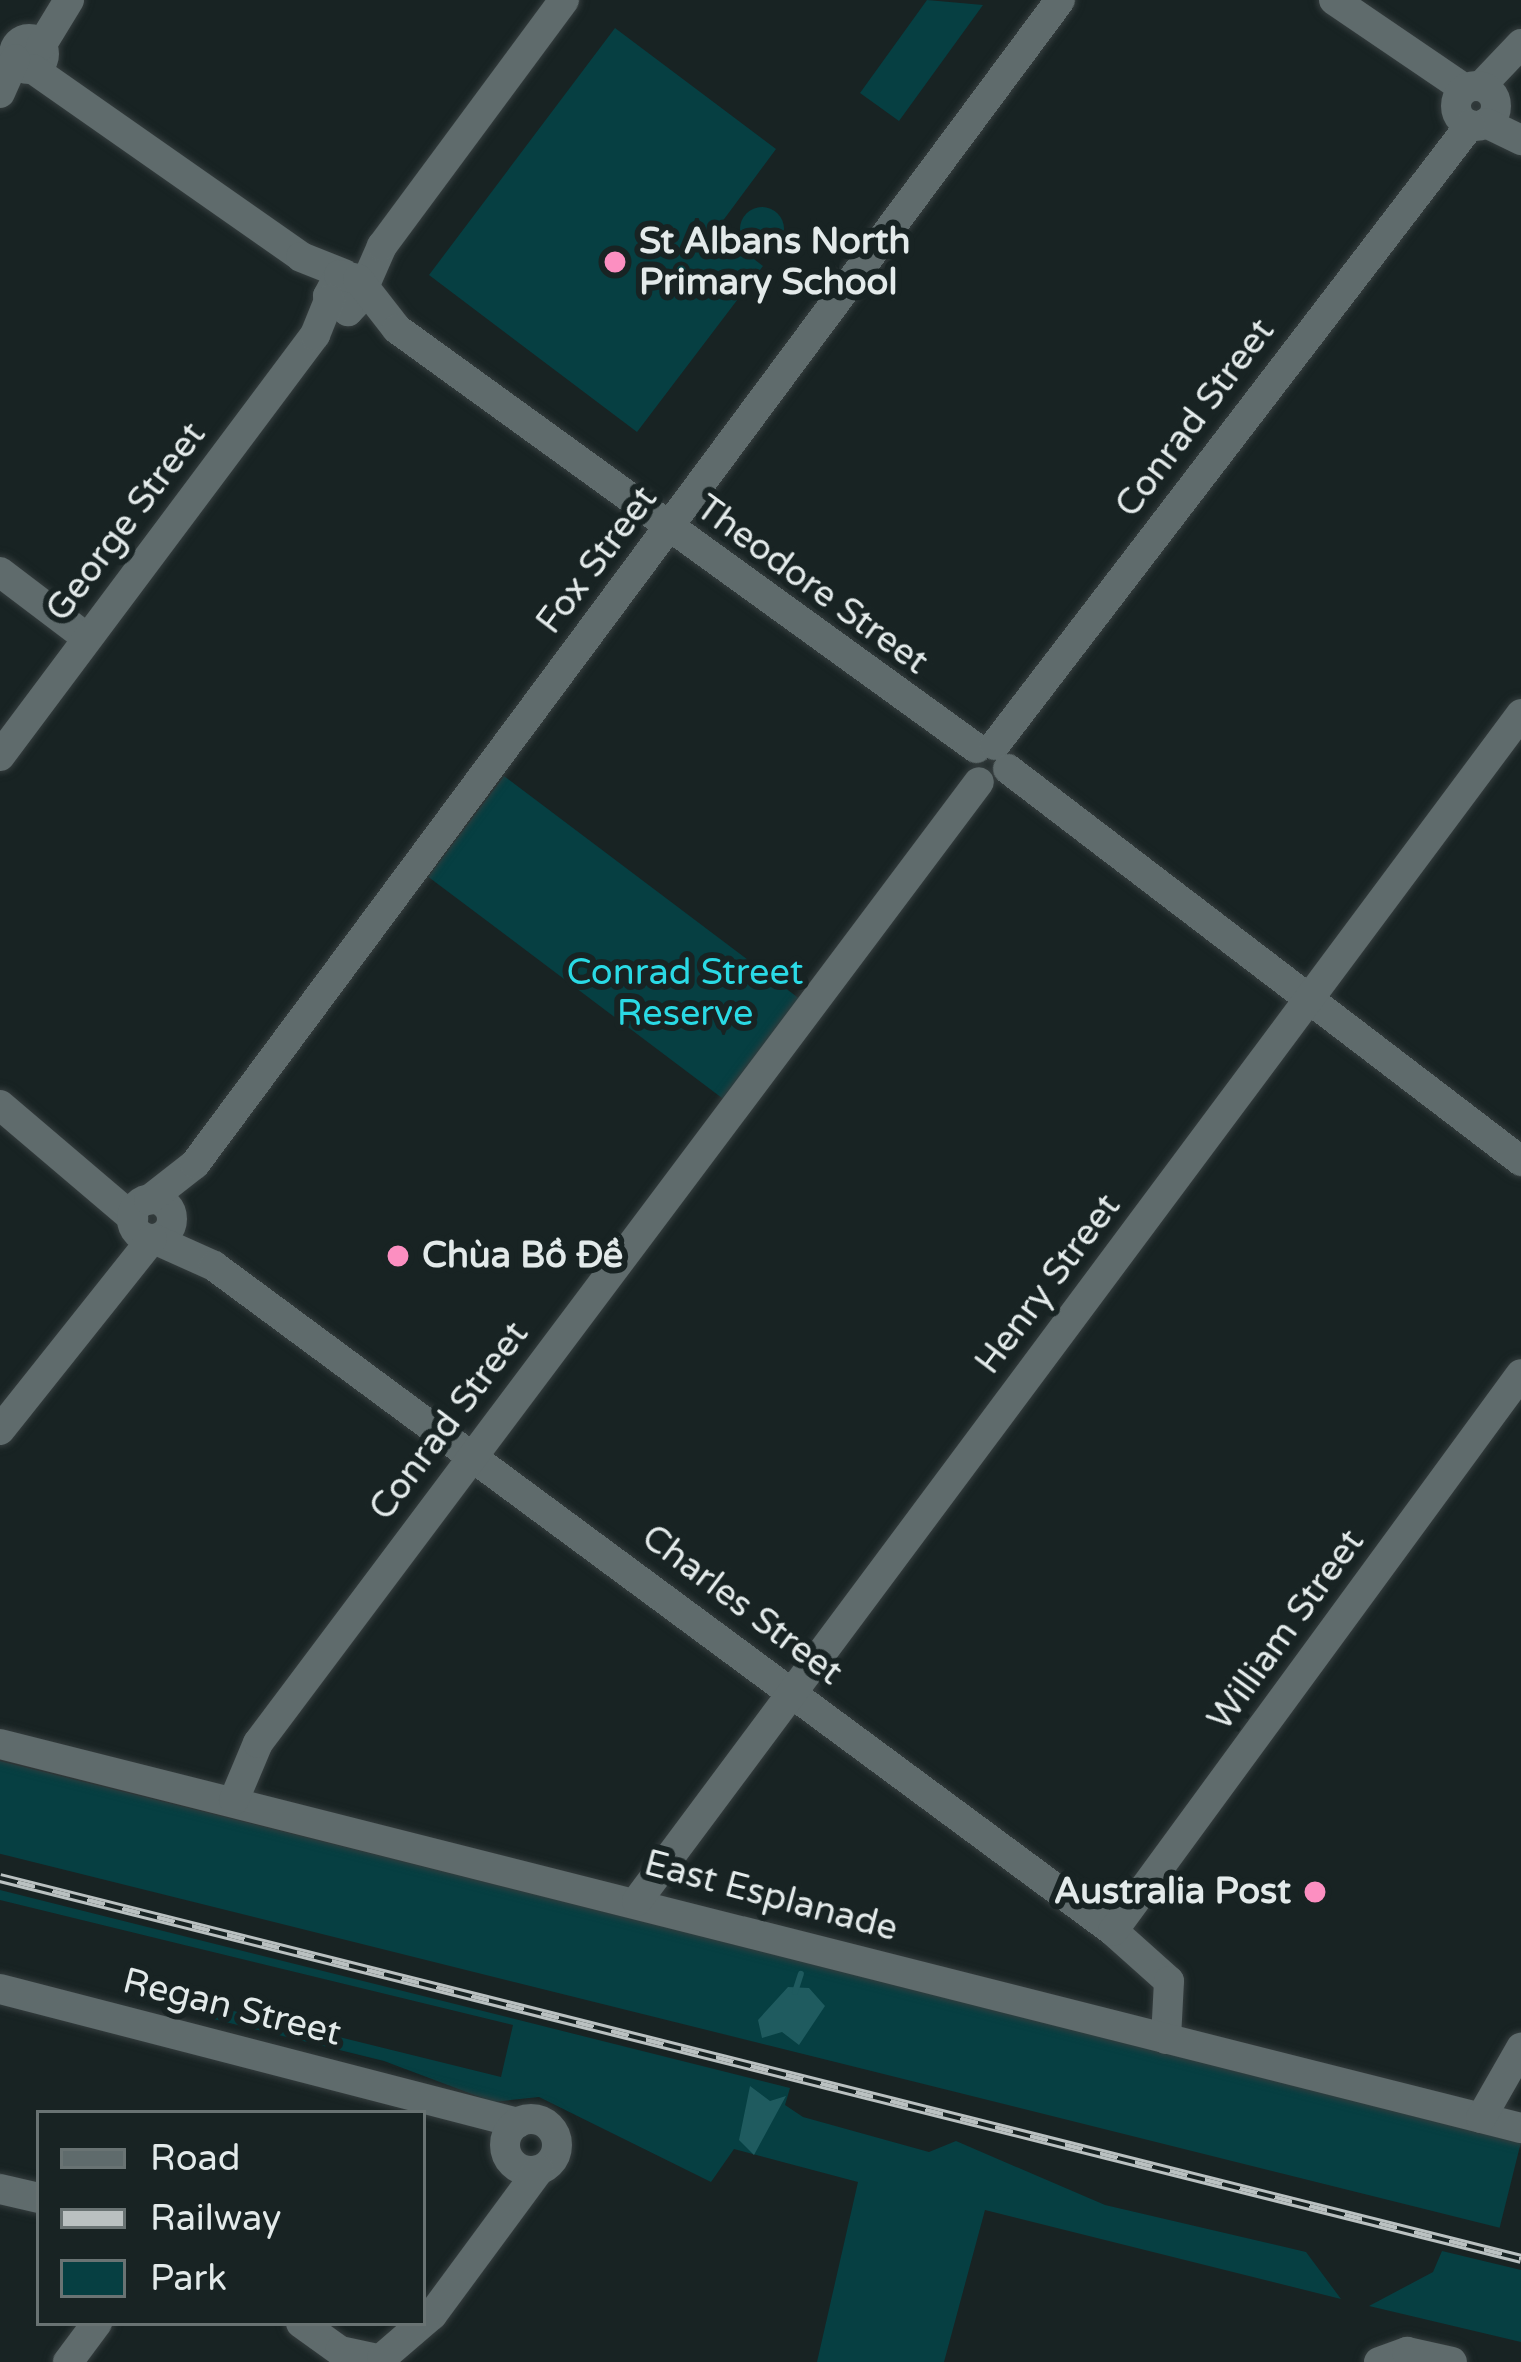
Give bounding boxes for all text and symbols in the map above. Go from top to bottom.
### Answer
place label: St Albans North Primary School [639,219,910,304]
marker: St Albans North Primary School [602,249,628,275]
street label: Conrad Street [1106,310,1284,526]
street label: George Street [37,414,215,630]
street label: Fox Street [528,478,666,642]
street label: Theodore Street [688,486,936,684]
park label: Conrad Street Reserve [566,950,804,1035]
street label: Henry Street [966,1185,1130,1383]
place label: Chùa Bồ Đề [422,1234,623,1278]
marker: Chùa Bồ Đề [385,1243,411,1269]
street label: Conrad Street [360,1313,538,1529]
street label: Charles Street [633,1516,851,1694]
street label: William Street [1199,1521,1373,1739]
street label: East Esplanade [640,1841,902,1951]
place label: Australia Post [1054,1870,1291,1914]
marker: Australia Post [1302,1879,1328,1905]
street label: Regan Street [119,1959,345,2055]
legend [36,2110,426,2326]
text: Road [150,2137,240,2180]
text: Railway [150,2197,281,2240]
text: Park [150,2257,227,2300]

